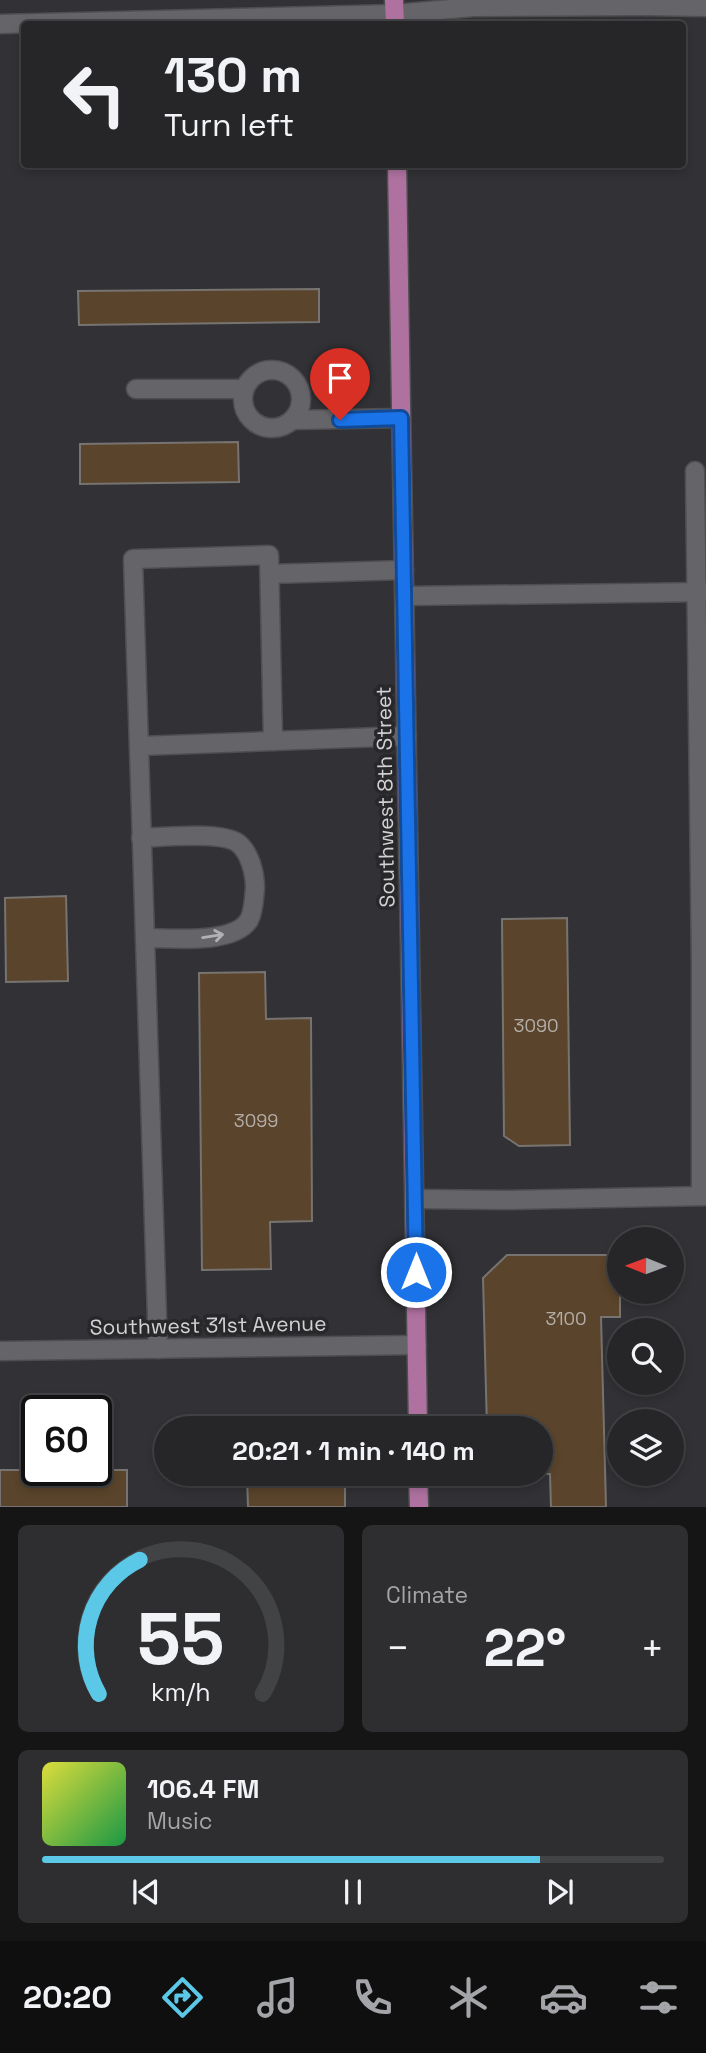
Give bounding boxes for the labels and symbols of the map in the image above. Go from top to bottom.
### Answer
pin [310,348,370,420]
street label: Southwest 8th Street [370,686,400,908]
one-way arrow [201,929,224,942]
house number: 3090 [514,1014,558,1037]
house number: 3099 [234,1109,278,1132]
north arrow [607,1227,684,1304]
position arrow [379,1235,453,1309]
house number: 3100 [545,1307,587,1330]
street label: Southwest 31st Avenue [89,1309,327,1341]
speed limit sign: 60 [21,1395,112,1486]

